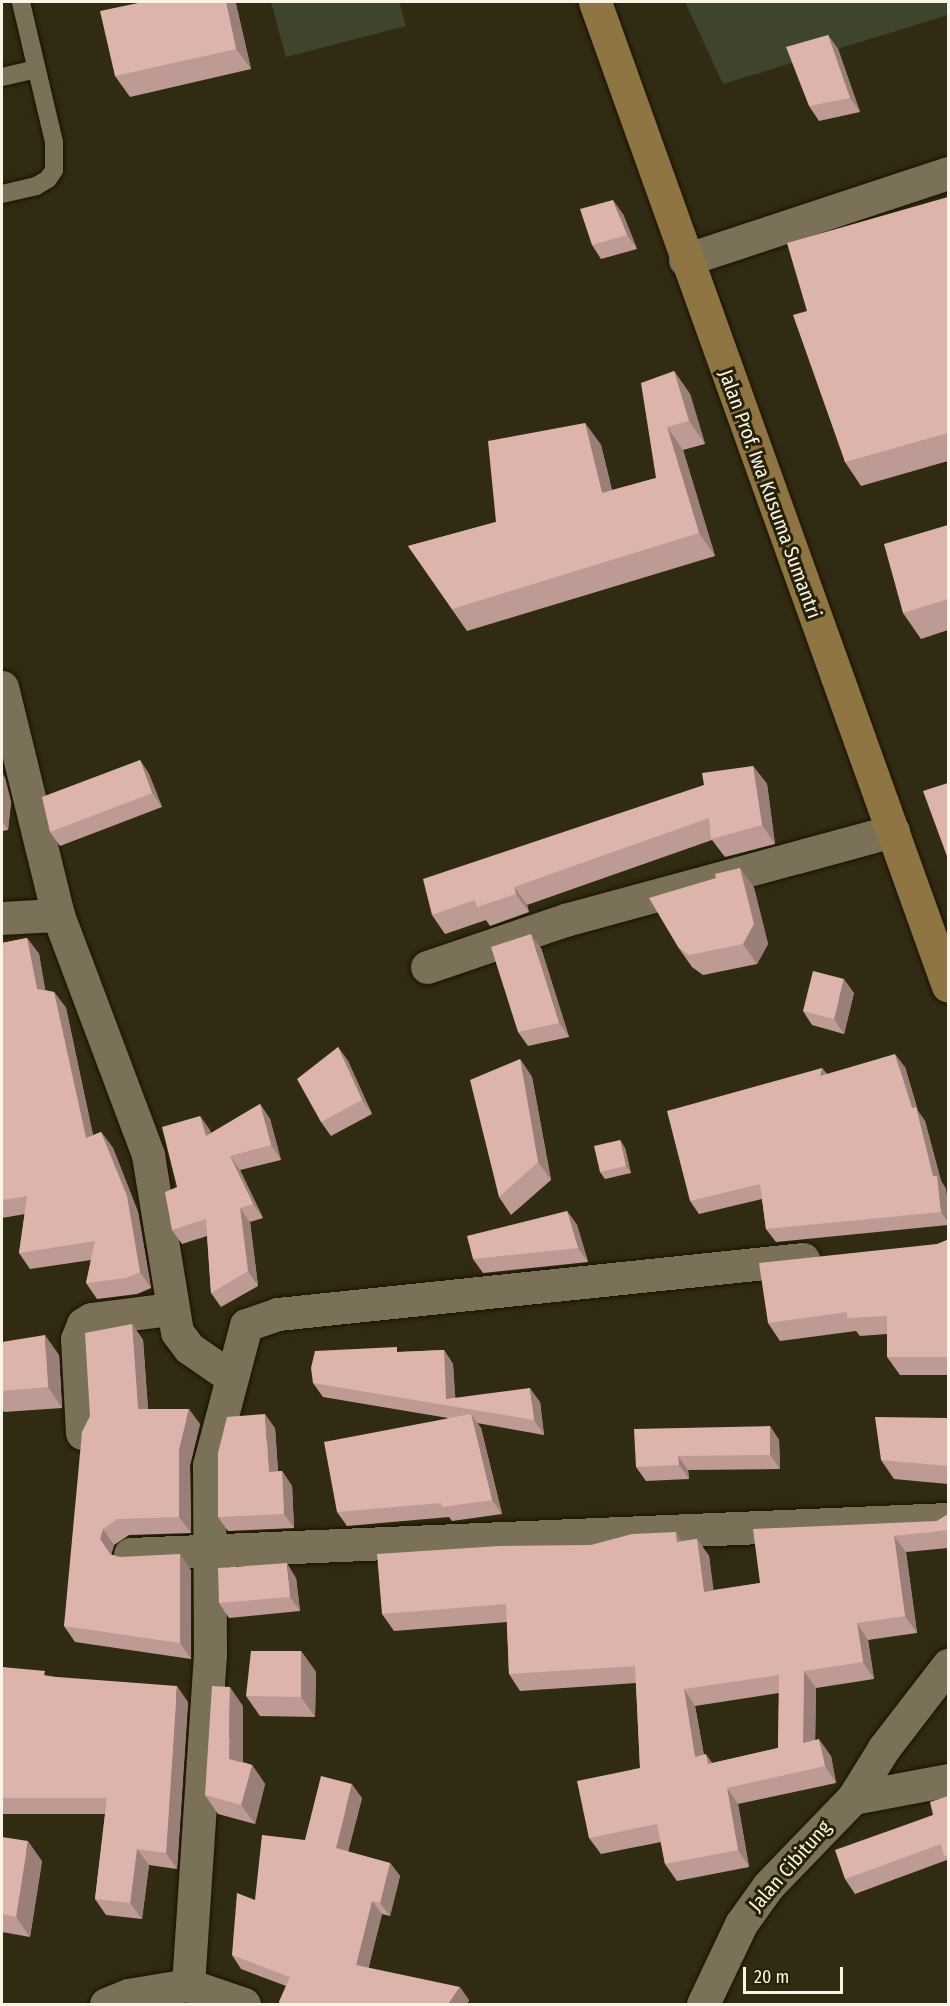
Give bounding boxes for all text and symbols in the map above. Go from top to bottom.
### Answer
street label: Jalan Prof. Iwa Kusuma Sumantri [714,366,826,622]
street label: Jalan Cibitung [744,1815,836,1917]
scale bar [746,1955,846,1993]
text: 20 m [754,1966,789,1988]

